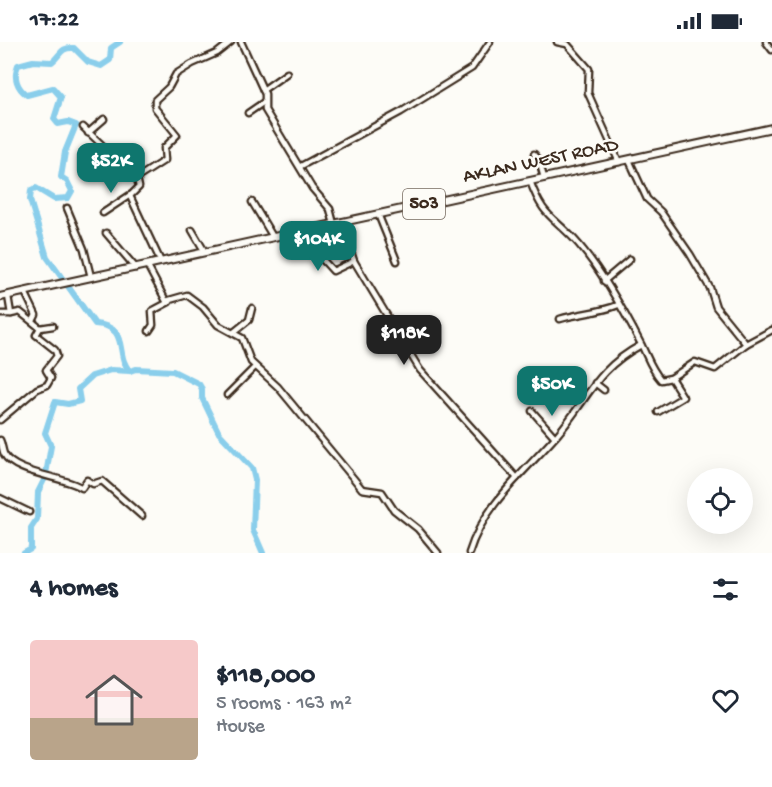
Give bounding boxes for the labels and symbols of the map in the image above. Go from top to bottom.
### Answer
street label: AKLAN WEST ROAD [461,134,622,190]
pin: $52K [75,143,147,194]
road number: 503 [403,189,445,219]
pin: $104K [276,221,360,272]
pin: $118K [362,315,446,366]
pin: $50K [516,366,588,417]

